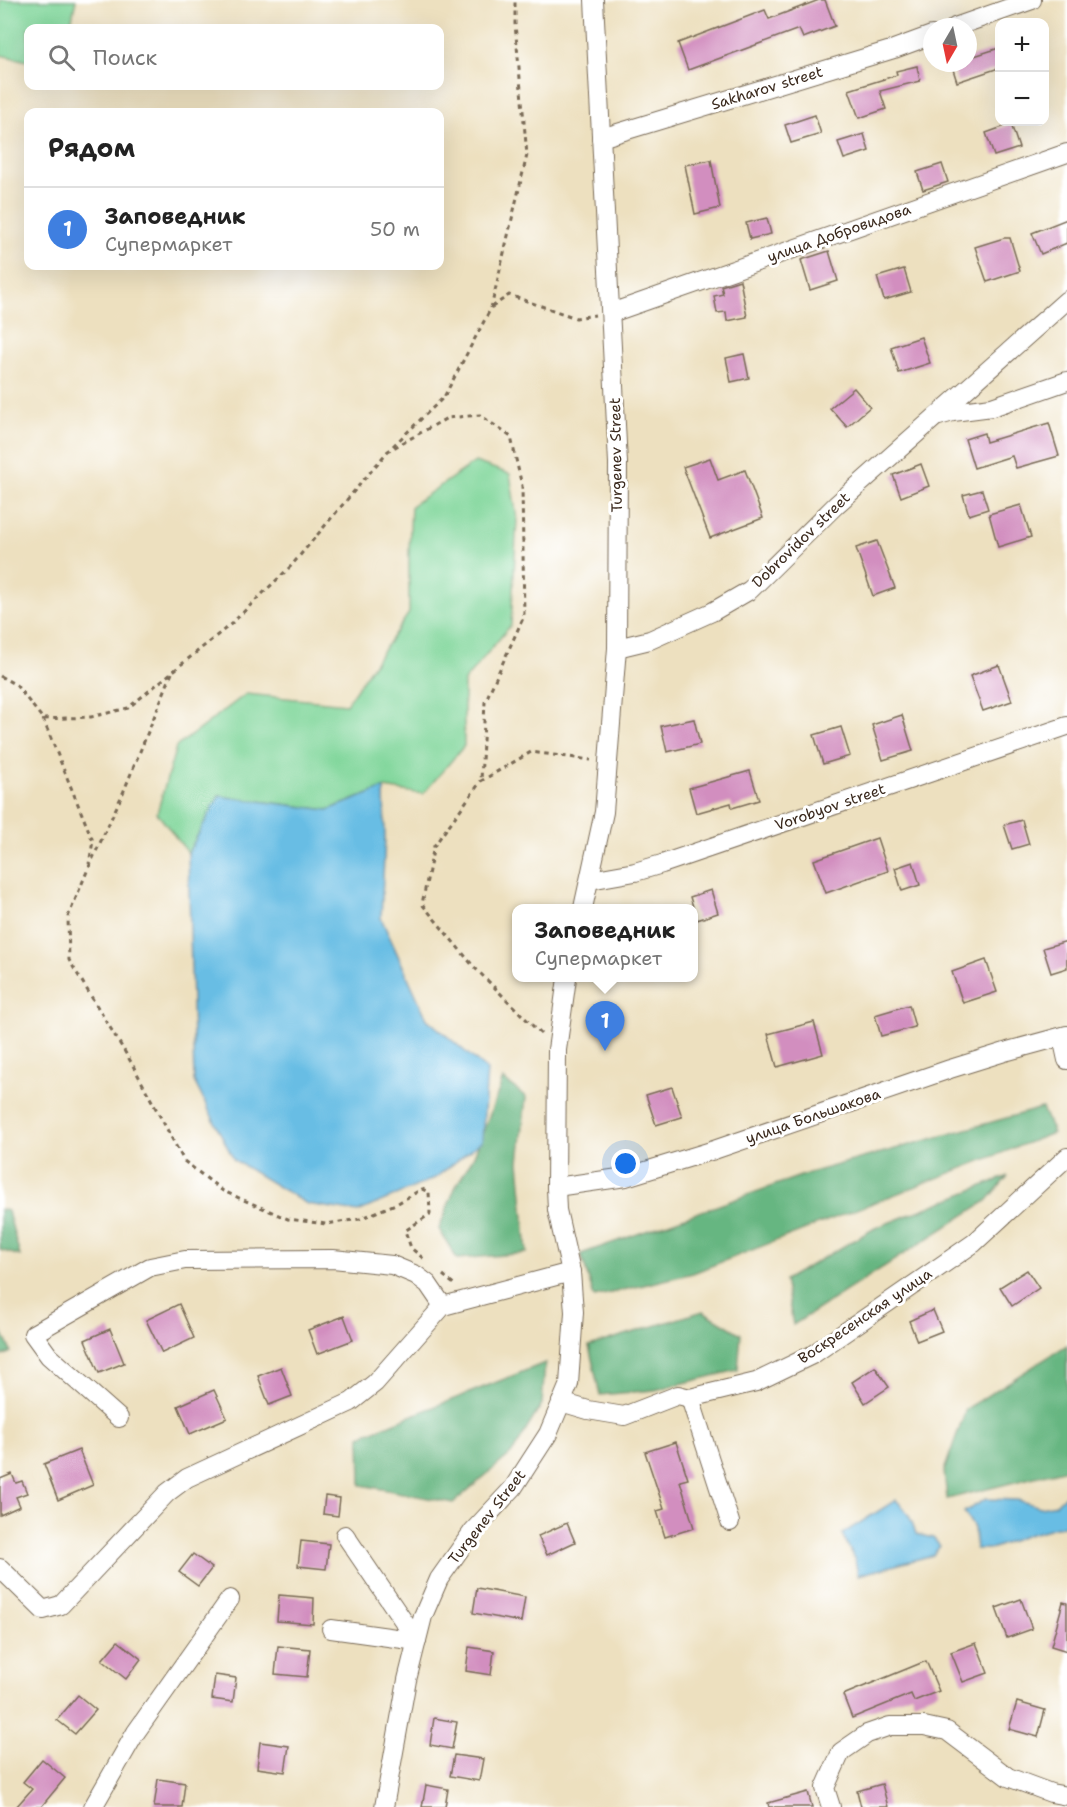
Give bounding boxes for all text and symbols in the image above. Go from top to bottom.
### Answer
north arrow [923,18,977,72]
map controls [995,18,1049,126]
button: + [995,18,1049,72]
search box [24,24,444,90]
icon: search [45,41,78,74]
text: Поиск [93,43,157,72]
street label: Sakharov street [709,62,825,114]
button: − [995,72,1049,126]
text: Рядом [48,130,135,165]
street label: улица Добровидова [765,199,914,267]
text: Заповедник [105,202,245,231]
text: 1 [63,216,72,242]
text: 50 m [370,216,420,242]
text: Супермаркет [105,231,232,257]
street label: Turgenev Street [605,397,627,513]
street label: Dobrovidov street [748,488,854,592]
street label: Vorobyov street [772,779,888,835]
popup [512,904,698,982]
text: Заповедник [535,916,675,945]
text: Супермаркет [535,945,662,971]
pin: 1 [586,1002,624,1051]
street label: улица Большакова [743,1083,884,1148]
your location [611,1149,640,1178]
street label: Воскресенская улица [794,1263,936,1368]
street label: Turgenev Street [444,1466,530,1568]

